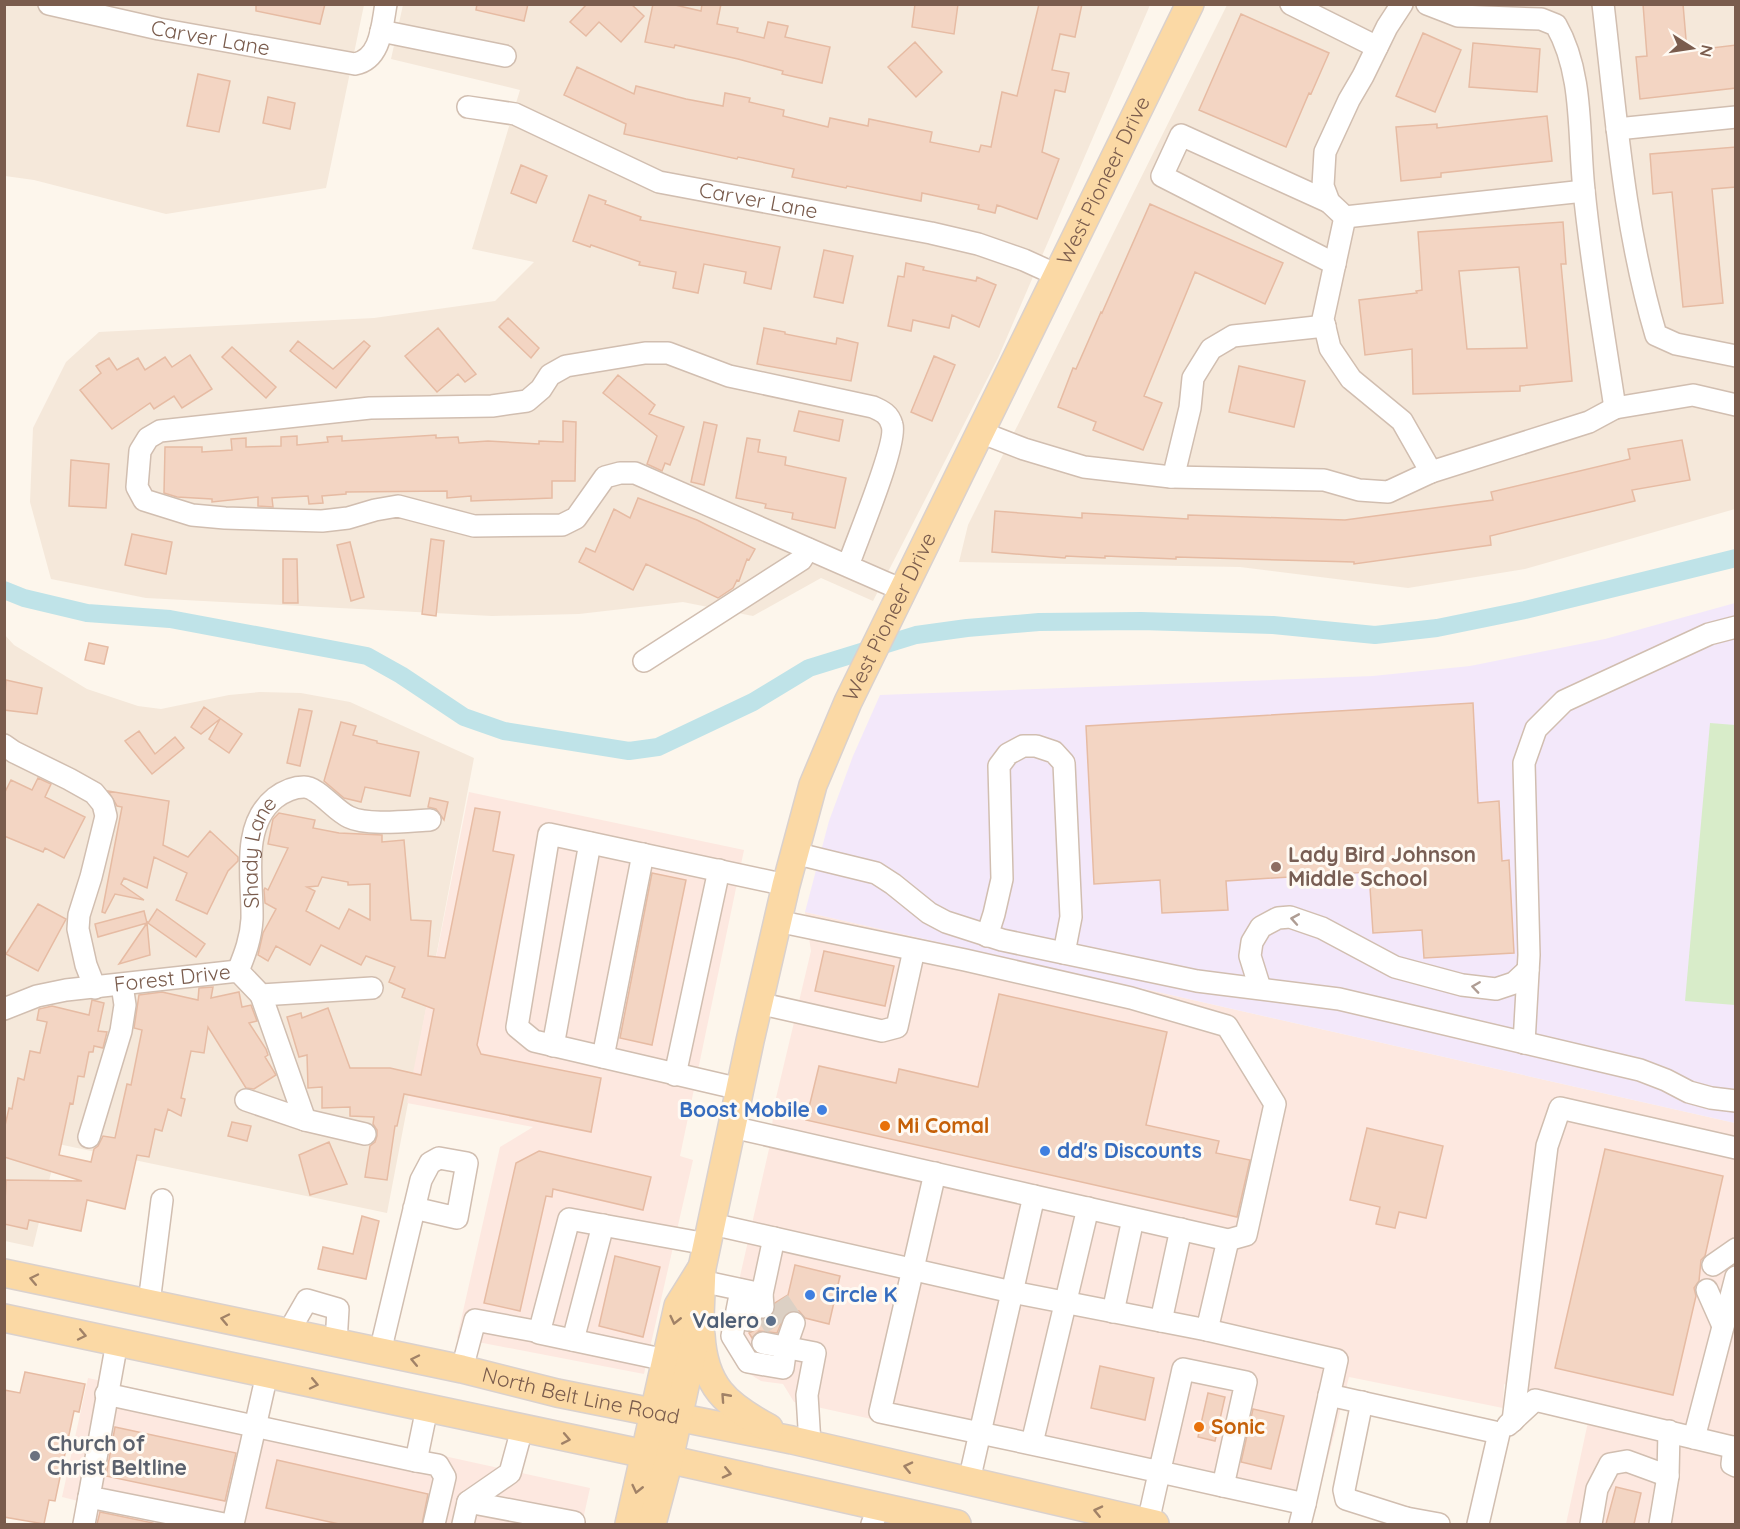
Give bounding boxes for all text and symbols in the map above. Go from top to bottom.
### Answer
street label: Carver Lane [149,14,272,61]
north arrow [1662,18,1722,78]
text: N [1696,43,1718,59]
street label: West Pioneer Drive [1050,92,1155,269]
street label: Carver Lane [697,176,820,224]
street label: West Pioneer Drive [836,528,941,705]
street label: Shady Lane [236,790,282,909]
place label: Lady Bird Johnson Middle School [1288,841,1476,891]
marker: Lady Bird Johnson Middle School [1269,860,1283,874]
one-way arrow [1290,914,1300,926]
street label: Forest Drive [113,958,232,997]
one-way arrow [1471,981,1481,993]
place label: Boost Mobile [679,1096,810,1122]
marker: Boost Mobile [815,1103,829,1117]
place label: Mi Comal [897,1112,990,1138]
marker: Mi Comal [878,1119,892,1133]
place label: dd's Discounts [1057,1137,1202,1163]
marker: dd's Discounts [1038,1144,1052,1158]
one-way arrow [29,1274,39,1287]
place label: Circle K [822,1281,897,1307]
marker: Circle K [803,1288,817,1302]
place label: Valero [692,1307,759,1333]
one-way arrow [220,1313,230,1326]
marker: Valero [764,1314,778,1328]
one-way arrow [670,1315,683,1325]
one-way arrow [77,1328,87,1341]
one-way arrow [411,1354,421,1367]
street label: North Belt Line Road [480,1361,682,1429]
one-way arrow [309,1377,319,1390]
one-way arrow [721,1394,732,1404]
place label: Sonic [1211,1413,1265,1439]
marker: Sonic [1192,1420,1206,1434]
place label: Church of Christ Beltline [47,1430,187,1480]
one-way arrow [561,1432,571,1445]
marker: Church of Christ Beltline [28,1449,42,1463]
one-way arrow [903,1461,913,1474]
one-way arrow [721,1465,731,1478]
one-way arrow [631,1484,644,1494]
one-way arrow [1093,1506,1103,1519]

